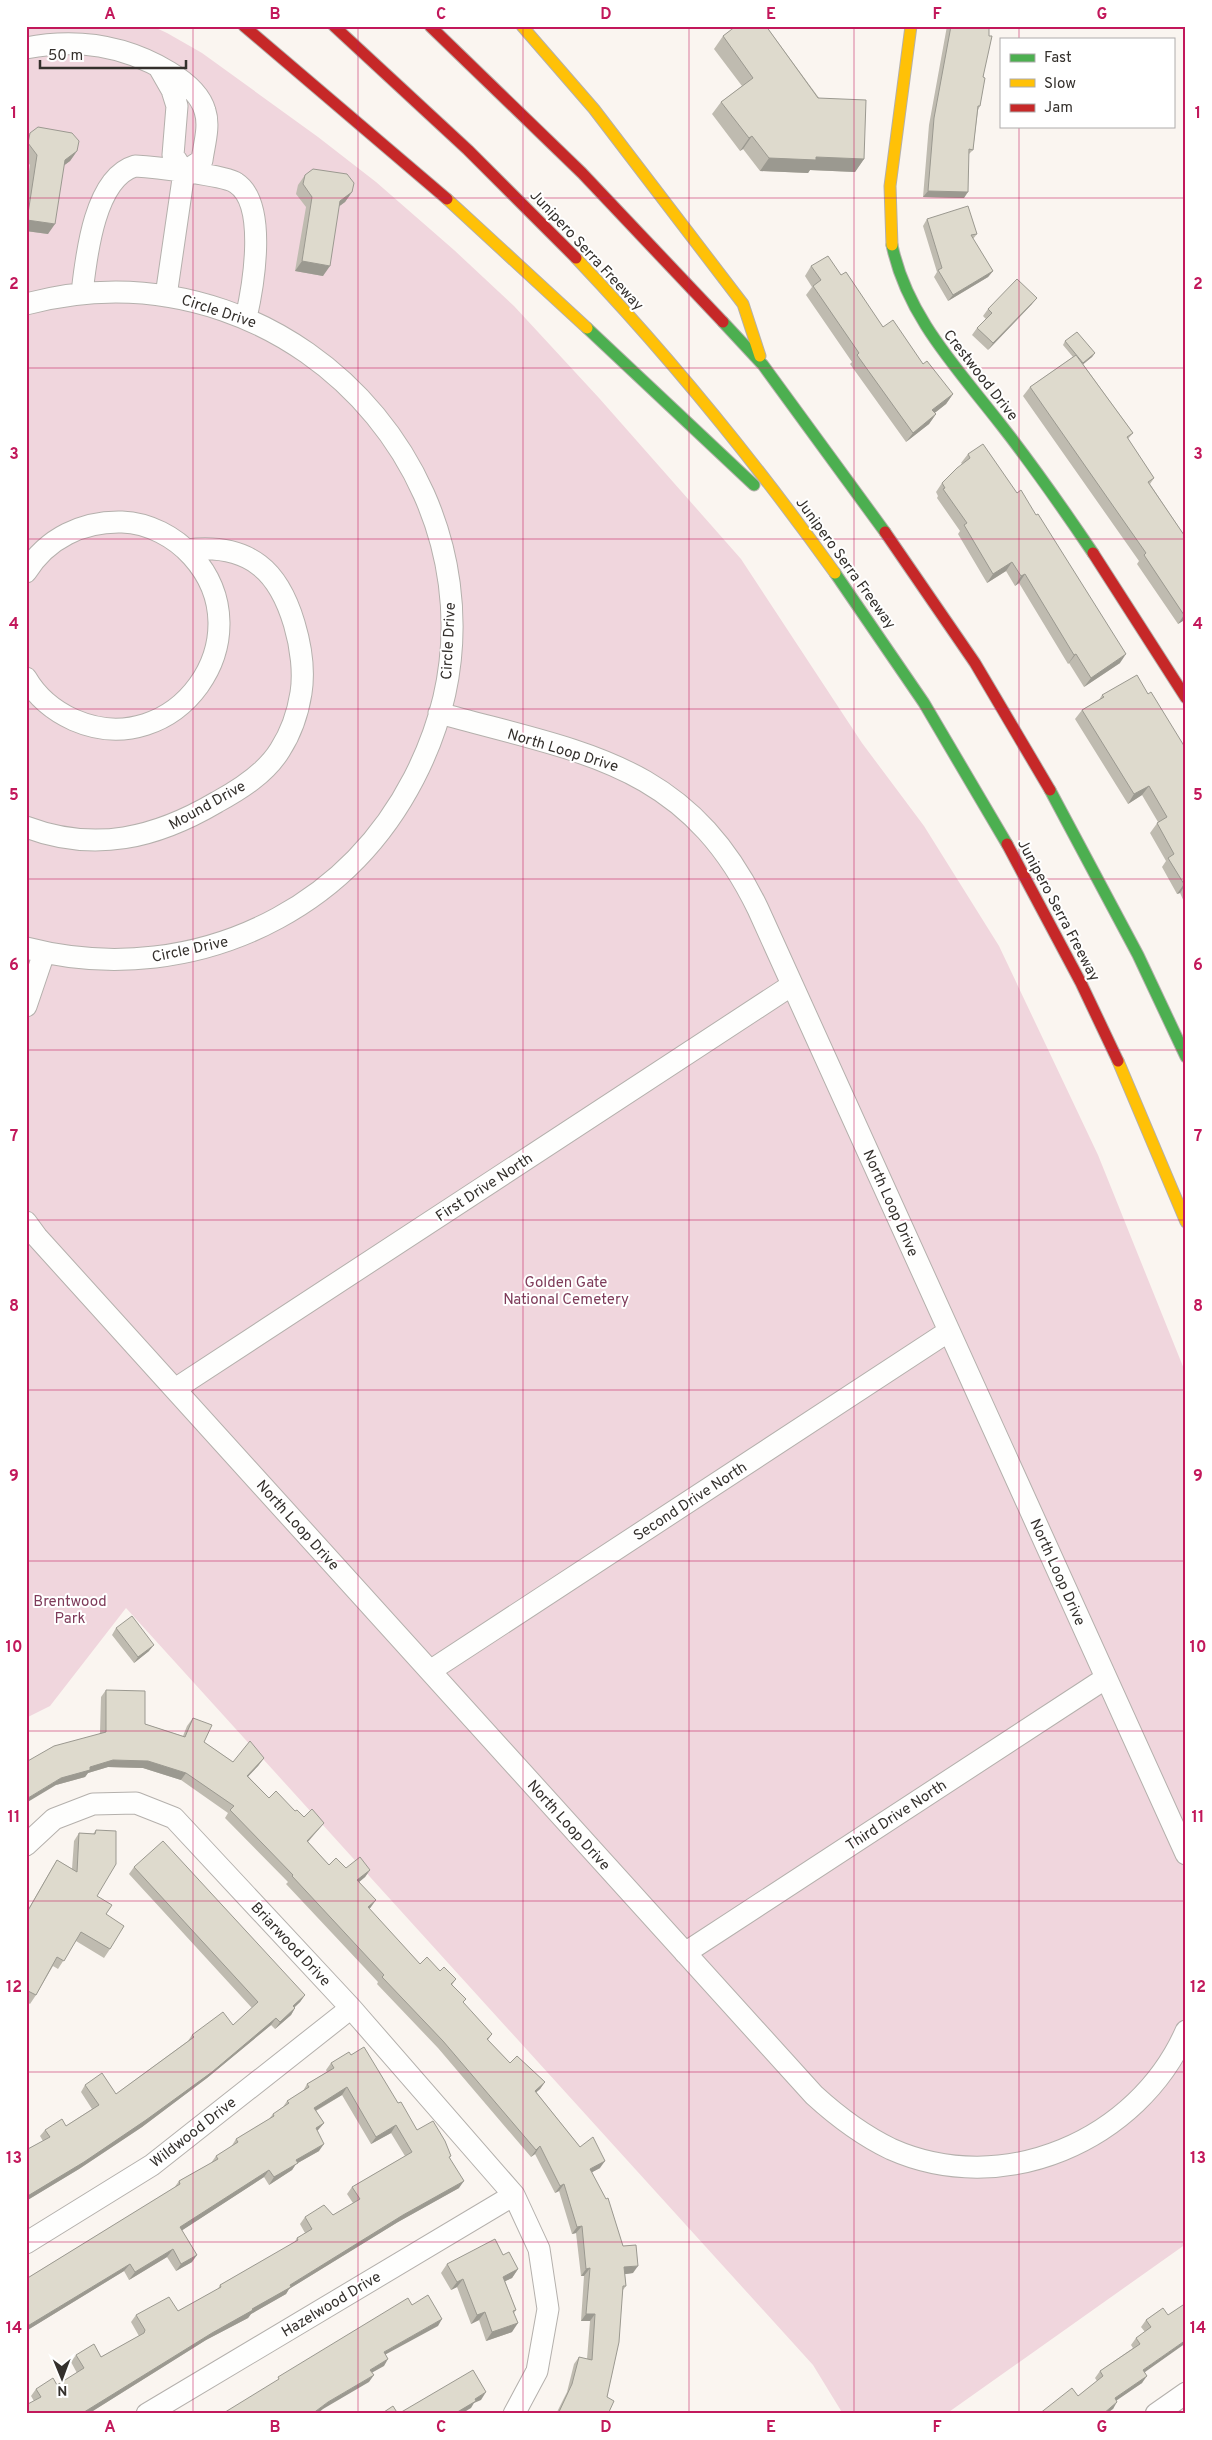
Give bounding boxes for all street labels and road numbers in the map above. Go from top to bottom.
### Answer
street label: Junipero Serra Freeway [525,187,647,315]
street label: Circle Drive [179,291,258,333]
street label: Crestwood Drive [938,326,1021,425]
street label: Junipero Serra Freeway [791,494,899,634]
street label: Circle Drive [438,602,461,680]
street label: North Loop Drive [505,726,620,777]
street label: Mound Drive [166,777,250,835]
street label: Junipero Serra Freeway [1012,836,1103,985]
street label: Circle Drive [150,933,230,968]
street label: North Loop Drive [858,1147,922,1260]
street label: First Drive North [433,1150,537,1227]
street label: Second Drive North [631,1458,751,1546]
street label: North Loop Drive [251,1477,342,1575]
street label: North Loop Drive [1025,1516,1089,1629]
street label: North Loop Drive [522,1777,613,1875]
street label: Third Drive North [843,1777,951,1856]
street label: Briarwood Drive [246,1899,334,1991]
street label: Wildwood Drive [147,2094,241,2173]
street label: Hazelwood Drive [279,2268,385,2342]

